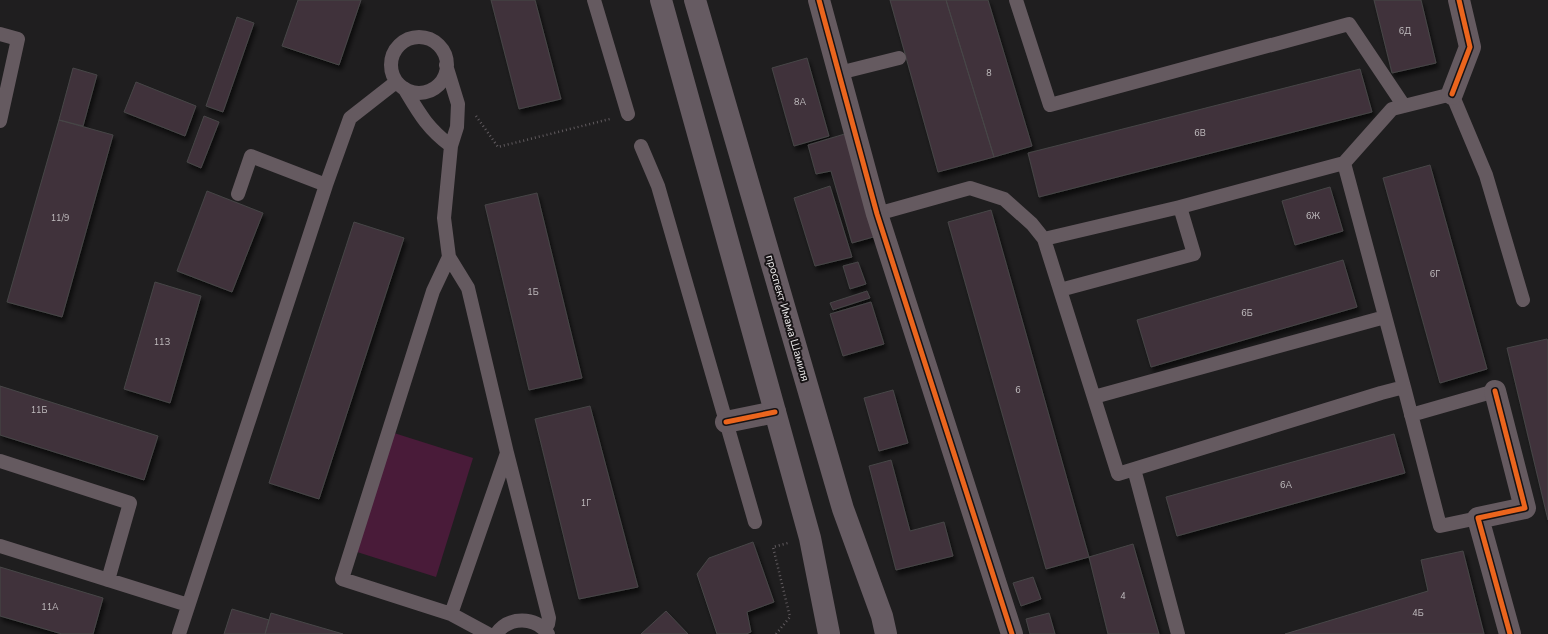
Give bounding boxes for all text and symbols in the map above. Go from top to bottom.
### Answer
house number: 6Д [1399,25,1411,37]
house number: 8 [986,67,992,79]
house number: 8А [794,96,806,108]
house number: 6В [1194,127,1206,139]
house number: 6Ж [1306,210,1320,222]
house number: 11/9 [51,212,69,224]
street label: проспект Имама Шамиля [762,253,813,383]
house number: 6Г [1430,268,1440,280]
house number: 1Б [527,286,539,298]
house number: 6Б [1241,307,1253,319]
house number: 11З [154,336,171,348]
house number: 6 [1015,384,1021,396]
house number: 11Б [31,404,47,416]
house number: 6А [1280,479,1292,491]
house number: 1Г [581,497,591,509]
house number: 4 [1120,590,1126,602]
house number: 11А [41,601,59,613]
house number: 4Б [1412,607,1424,619]

